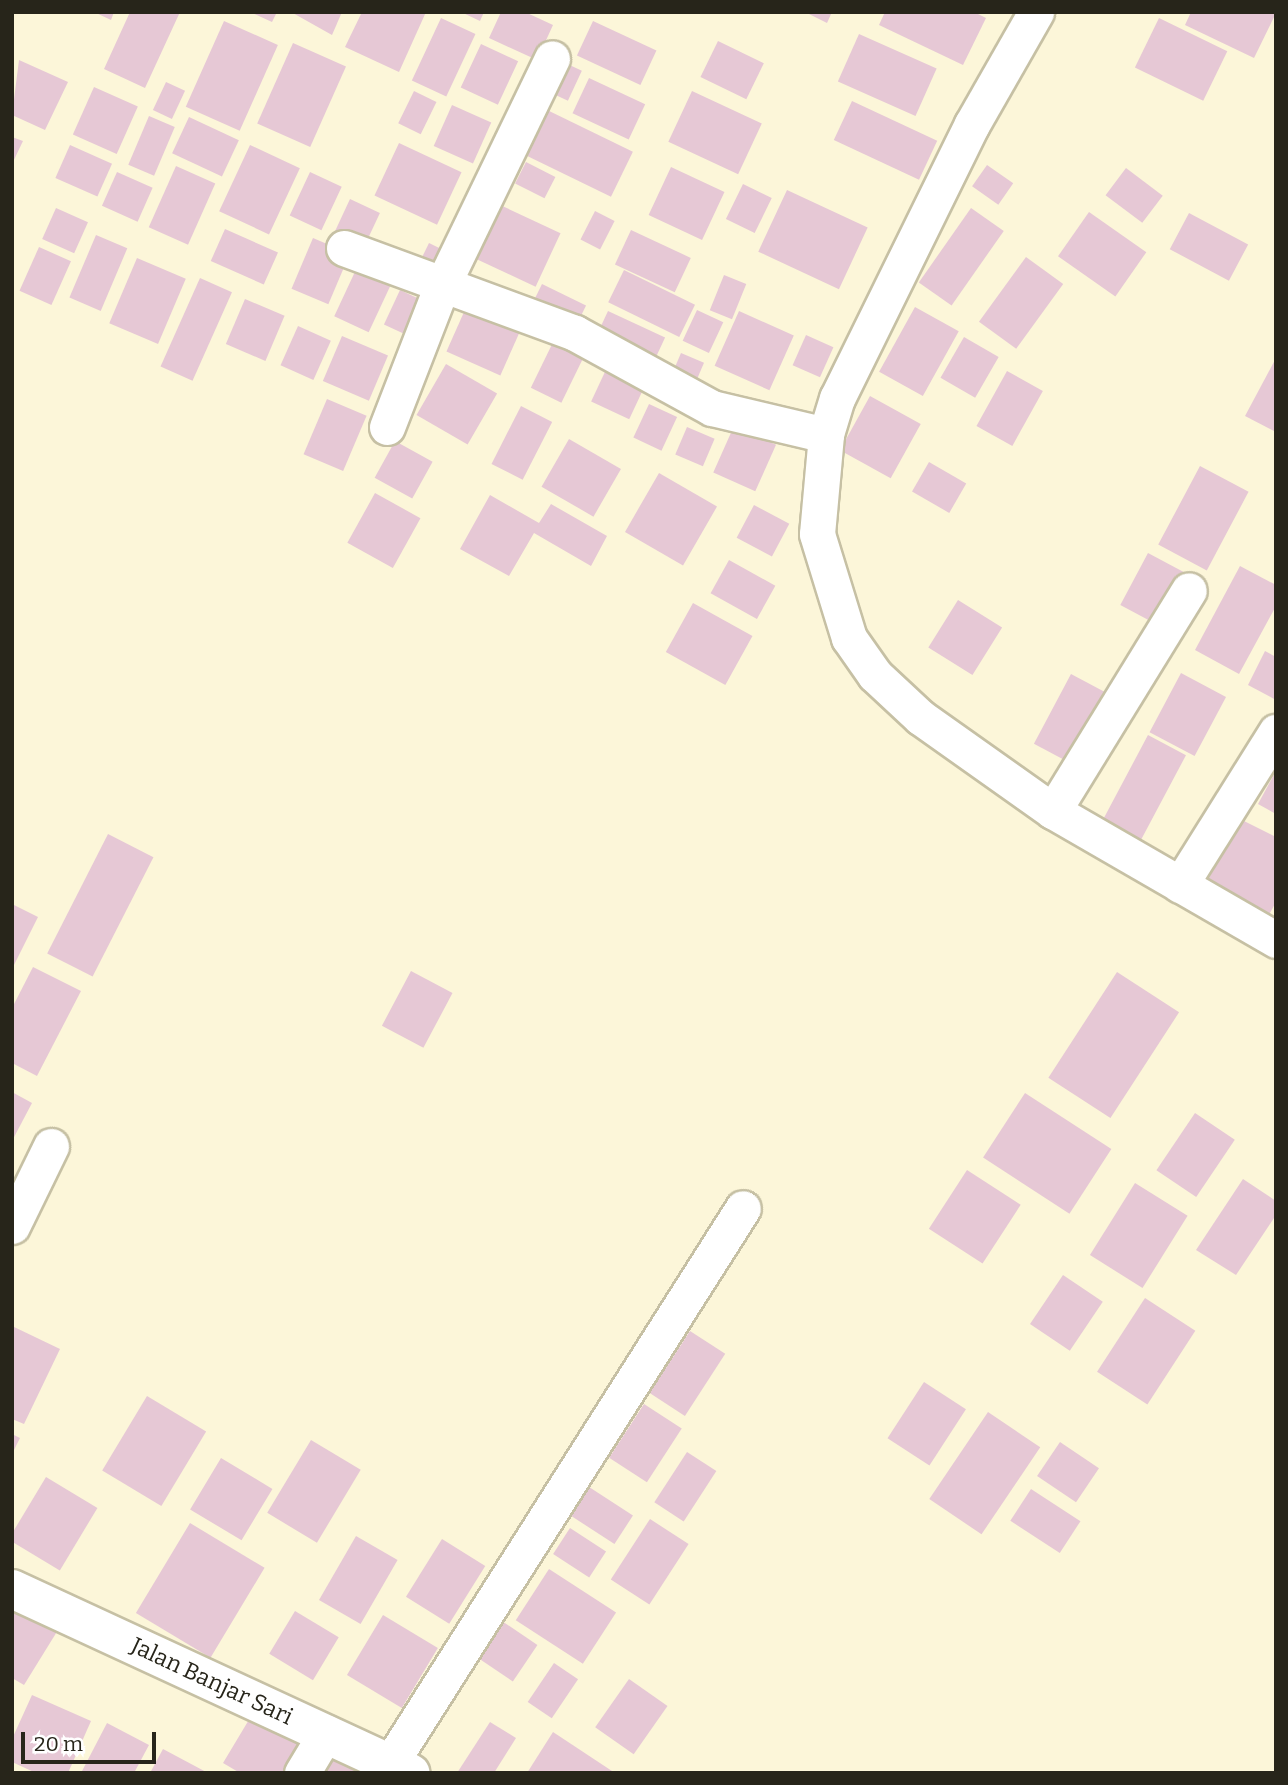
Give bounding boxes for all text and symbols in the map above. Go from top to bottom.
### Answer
street label: Jalan Banjar Sari [127,1631,297,1731]
scale bar [24,1718,159,1762]
text: 20 m [34,1731,83,1757]

